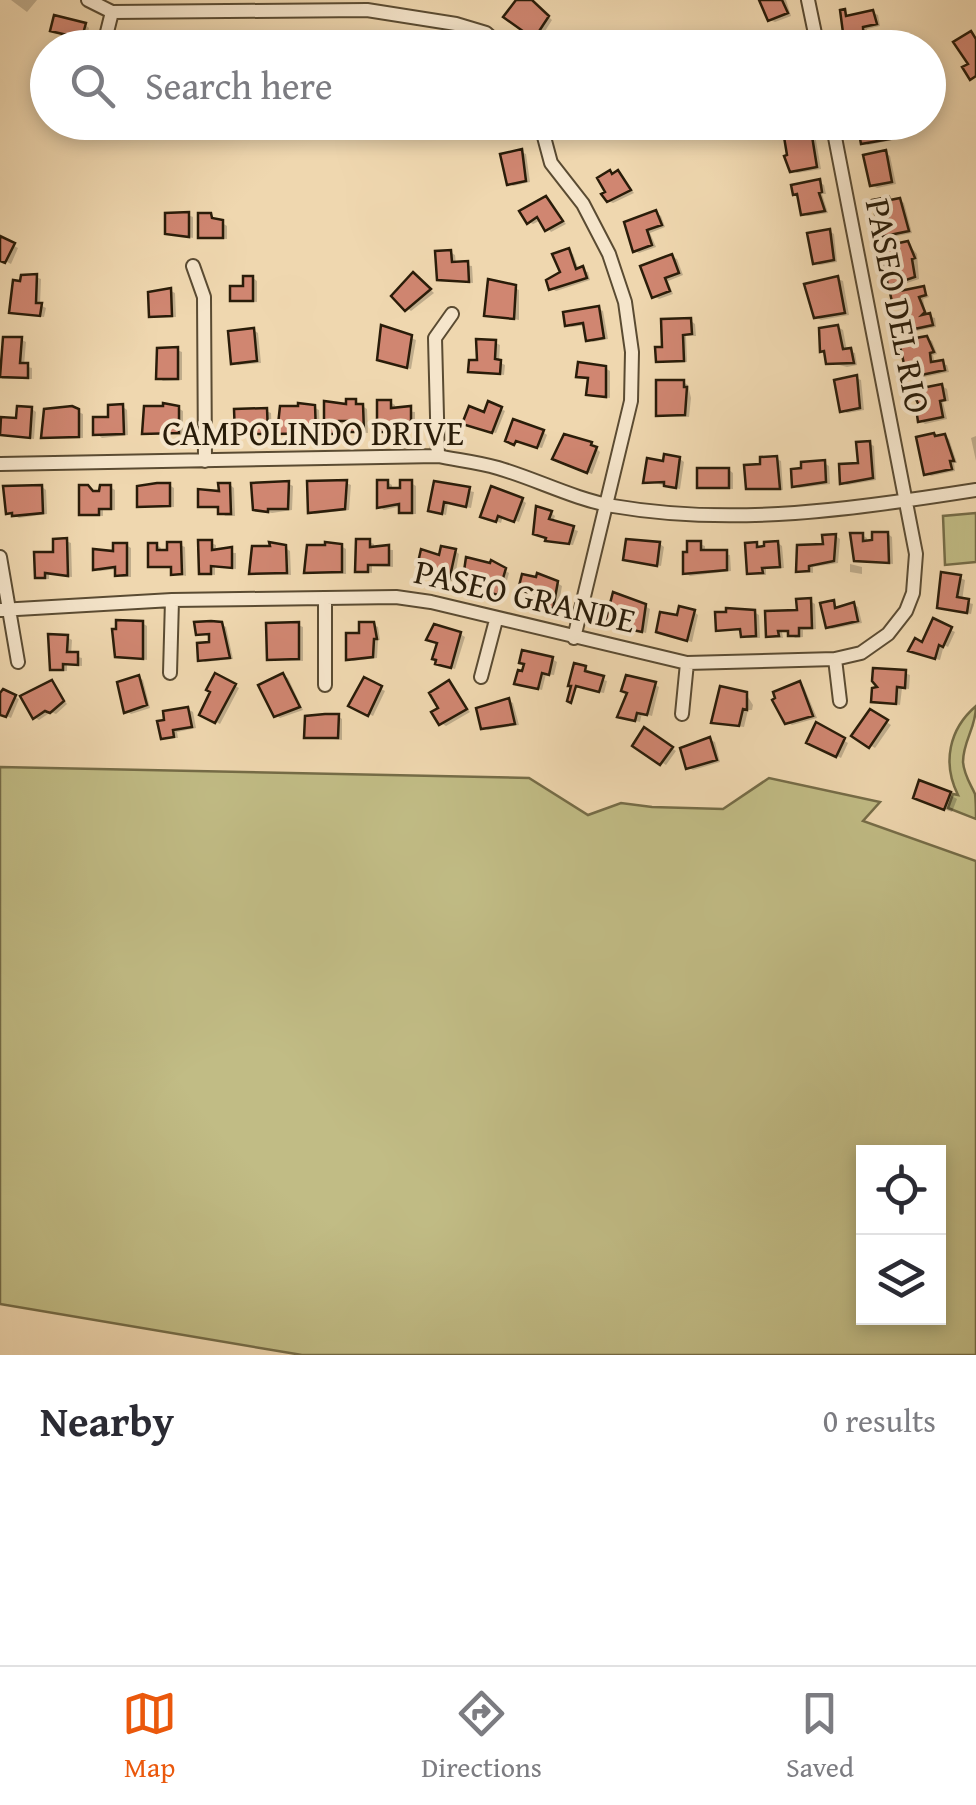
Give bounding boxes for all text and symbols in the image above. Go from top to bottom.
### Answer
search box [30,30,946,140]
text: Search here [145,57,333,113]
icon: search [65,58,120,113]
street label: PASEO DEL RIO [853,194,944,418]
street label: CAMPOLINDO DRIVE [162,407,464,458]
street label: PASEO GRANDE [409,545,641,646]
map controls [856,1145,946,1325]
button: locate [856,1145,946,1235]
button: layers [856,1235,946,1325]
text: Nearby [40,1390,174,1451]
text: 0 results [823,1397,936,1444]
tab: Map [122,1686,177,1787]
tab: Directions [421,1686,542,1787]
tab: Saved [786,1686,854,1787]

